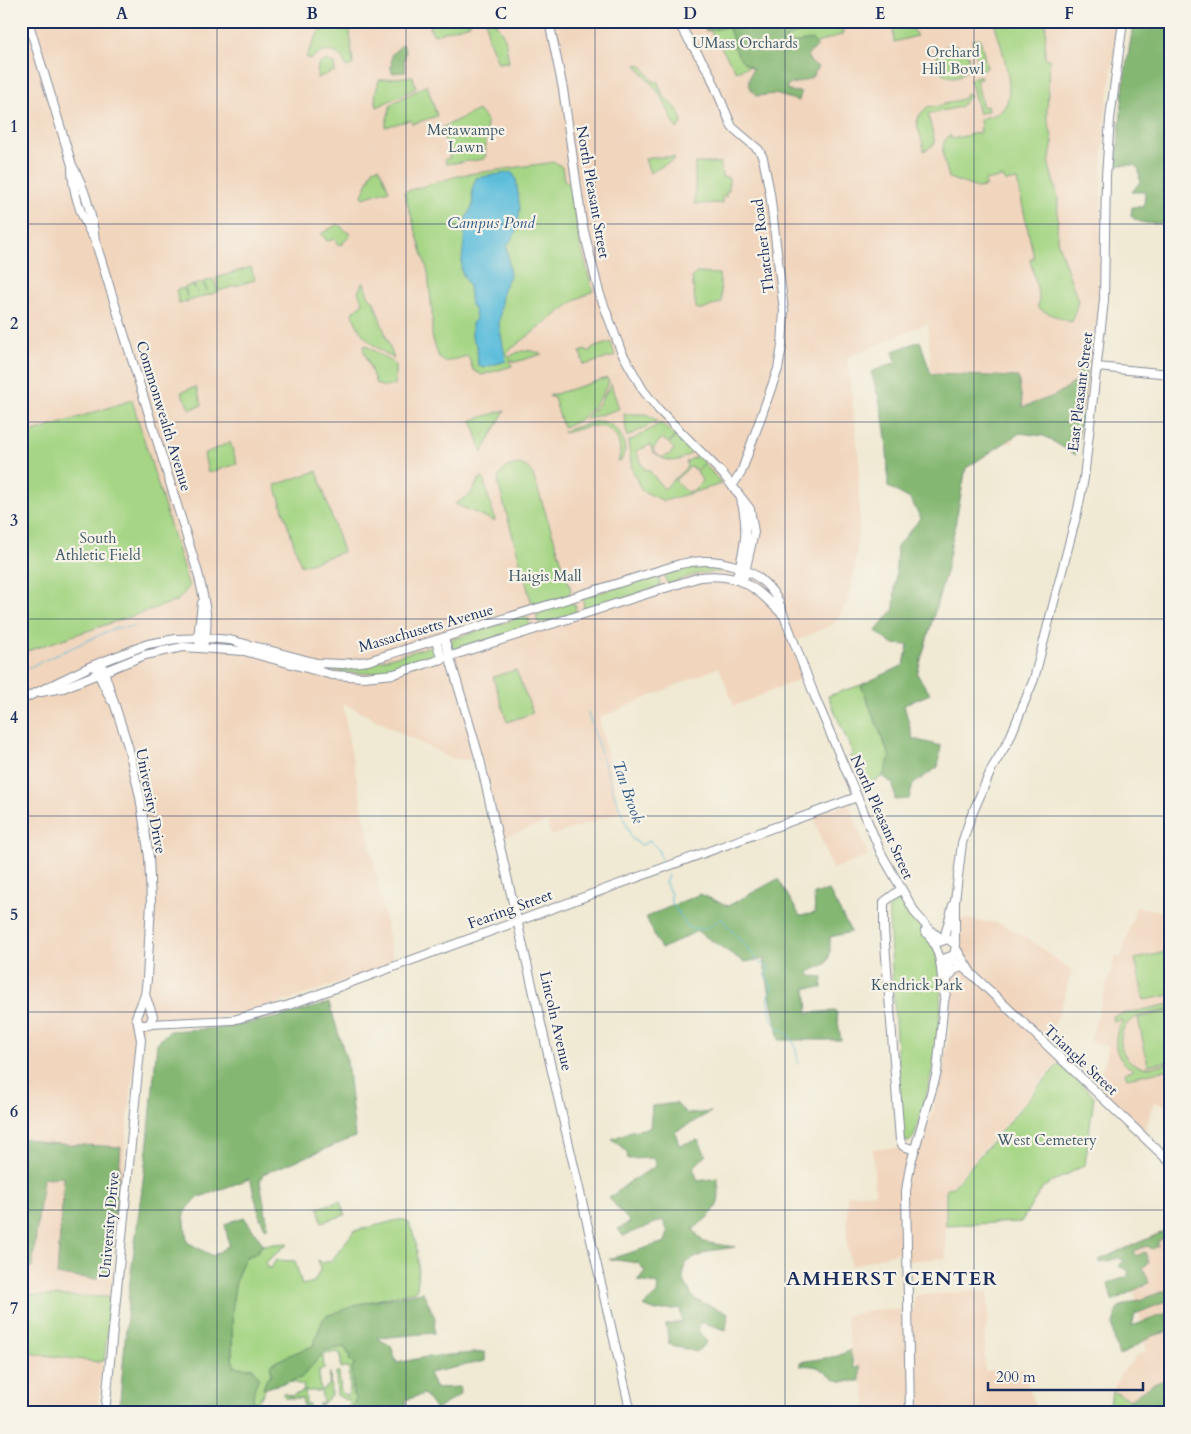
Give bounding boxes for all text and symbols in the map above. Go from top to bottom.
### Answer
text: A [116,3,128,25]
text: B [306,3,318,25]
text: C [495,3,507,25]
text: D [683,3,697,25]
text: E [875,3,885,25]
text: F [1064,3,1074,25]
park label: UMass Orchards [692,33,798,53]
park label: Orchard Hill Bowl [922,42,984,79]
text: 1 [10,116,18,138]
park label: Metawampe Lawn [427,120,505,157]
street label: North Pleasant Street [571,124,615,260]
street label: Thatcher Road [747,198,779,294]
water label: Campus Pond [447,212,536,234]
text: 2 [10,313,18,335]
street label: East Pleasant Street [1063,331,1097,453]
street label: Commonwealth Avenue [132,338,196,494]
text: 3 [10,510,18,532]
park label: South Athletic Field [55,528,141,565]
park label: Haigis Mall [508,566,582,586]
street label: Massachusetts Avenue [356,599,496,657]
text: 4 [10,707,18,729]
street label: University Drive [131,747,171,856]
street label: North Pleasant Street [846,752,919,883]
water label: Tan Brook [607,758,649,827]
street label: Fearing Street [465,884,555,934]
text: 5 [10,904,18,926]
street label: Lincoln Avenue [535,969,577,1073]
park label: Kendrick Park [871,975,963,995]
street label: Triangle Street [1039,1020,1123,1100]
text: 6 [10,1101,18,1123]
park label: West Cemetery [996,1130,1097,1150]
street label: University Drive [94,1171,124,1279]
district label: AMHERST CENTER [786,1265,998,1292]
text: 7 [10,1298,18,1320]
scale bar [988,1359,1144,1391]
text: 200 m [996,1367,1036,1387]

